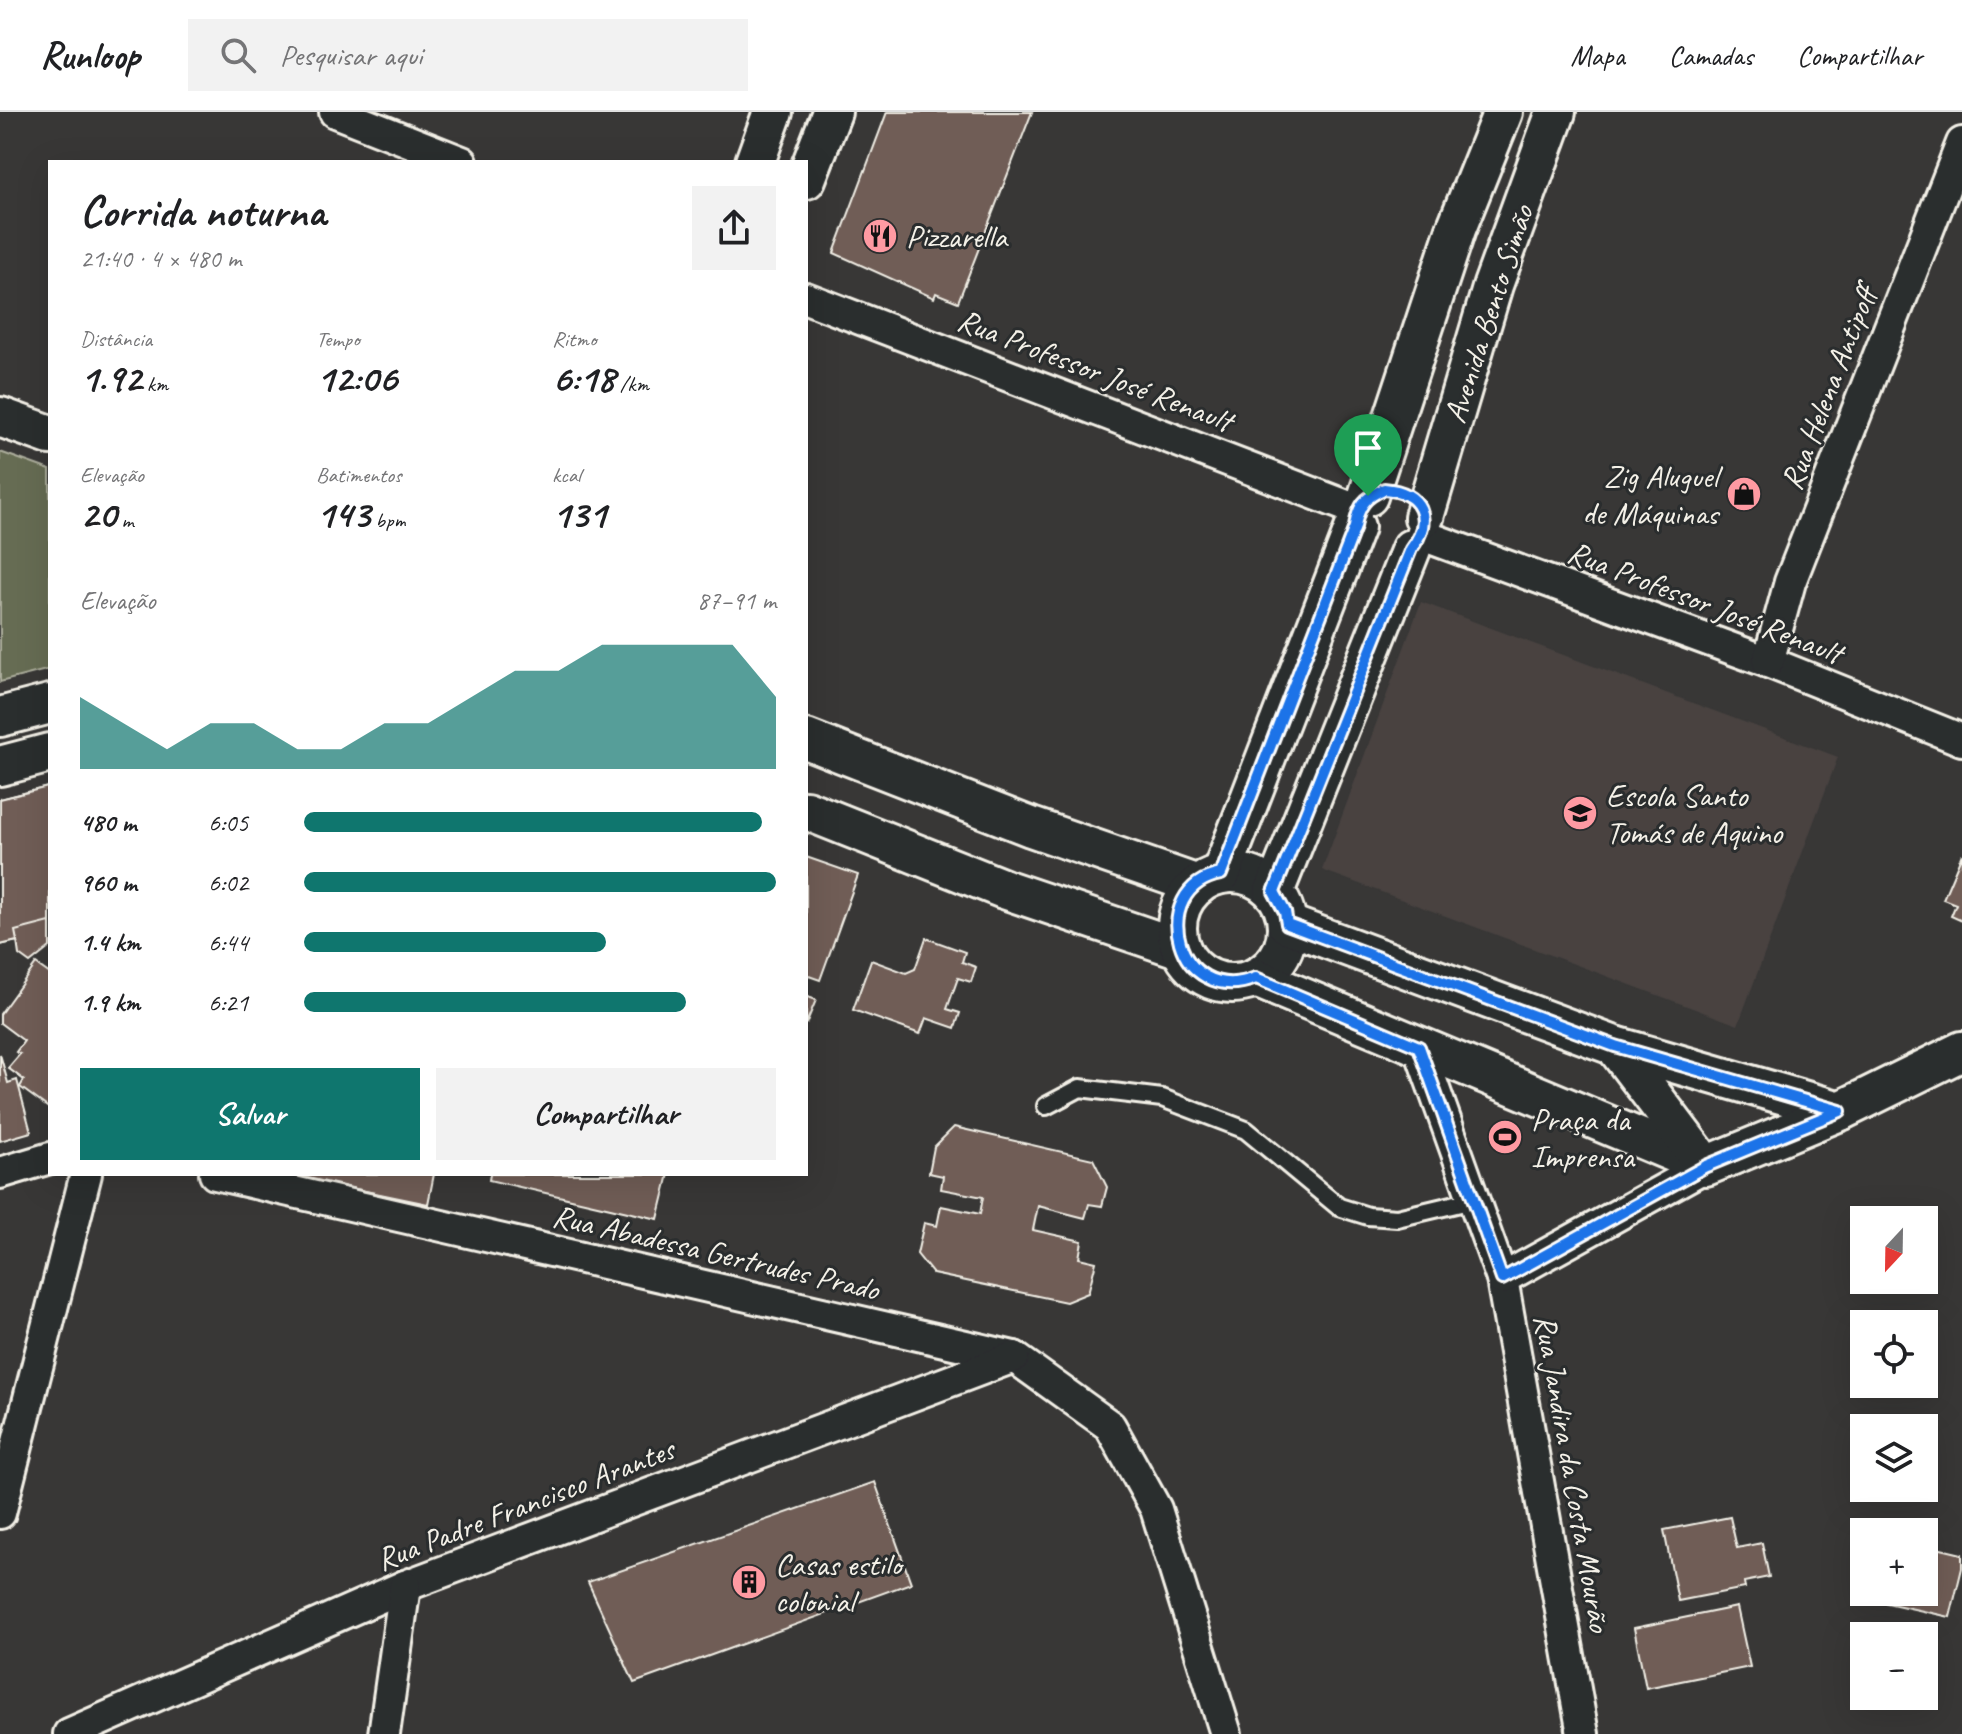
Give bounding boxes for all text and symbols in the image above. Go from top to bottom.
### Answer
search box [188,19,748,91]
text: Runloop [40,32,140,79]
icon: search [216,33,260,77]
text: Pesquisar aqui [280,36,422,74]
text: Mapa [1570,38,1625,73]
text: Camadas [1669,38,1753,73]
text: Compartilhar [1797,38,1922,73]
text: Corrida noturna [80,184,325,239]
button: share [692,186,776,270]
street label: Avenida Bento Simão [1434,198,1543,428]
place label: Pizzarella [906,216,1009,257]
restaurant icon: Pizzarella [861,217,899,255]
text: 21:40 · 4 × 480 m [80,242,241,275]
street label: Rua Helena Antipoff [1771,274,1889,496]
street label: Rua Professor José Renault [952,299,1242,443]
text: Distância [80,325,152,353]
text: Tempo [316,325,360,353]
text: Ritmo [552,325,596,353]
text: 1.92 [80,353,141,403]
text: 12:06 [316,353,397,403]
text: 6:18 [552,353,615,403]
text: km [141,370,168,398]
text: /km [615,370,649,398]
pin [1334,414,1402,496]
icon: arrive [1346,426,1390,470]
place label: Zig Aluguel de Máquinas [1582,456,1724,534]
text: Elevação [80,461,144,489]
text: Batimentos [316,461,402,489]
text: kcal [552,461,581,489]
shop icon: Zig Aluguel de Máquinas [1725,475,1763,513]
text: 20 [80,489,116,539]
text: 143 [316,489,370,539]
text: 131 [552,489,606,539]
text: m [116,506,134,534]
text: bpm [370,506,406,534]
street label: Rua Professor José Renault [1562,531,1852,675]
text: Elevação [80,584,155,617]
text: 87–91 m [697,584,776,617]
place label: Escola Santo Tomás de Aquino [1606,775,1784,853]
school or university icon: Escola Santo Tomás de Aquino [1561,794,1599,832]
text: 480 m [80,806,136,839]
text: 6:05 [208,806,248,839]
text: 960 m [80,866,136,899]
text: 6:02 [208,866,248,899]
text: 1.4 km [80,926,140,959]
text: 6:44 [208,926,248,959]
text: 1.9 km [80,986,140,1019]
text: 6:21 [208,986,248,1019]
button: Salvar [80,1068,420,1160]
button: Compartilhar [436,1068,776,1160]
place label: Praça da Imprensa [1531,1099,1636,1177]
sports icon: Praça da Imprensa [1486,1118,1524,1156]
street label: Rua Abadessa Gertrudes Prado [549,1195,885,1310]
north arrow [1850,1206,1938,1294]
map controls [1850,1206,1938,1710]
button: locate [1850,1310,1938,1398]
street label: Rua Jandira da Costa Mourão [1524,1311,1621,1637]
button: layers [1850,1414,1938,1502]
street label: Rua Padre Francisco Arantes [370,1428,682,1580]
button: + [1850,1518,1938,1606]
place label: Casas estilo colonial [775,1544,905,1622]
building icon: Casas estilo colonial [730,1563,768,1601]
button: − [1850,1622,1938,1710]

